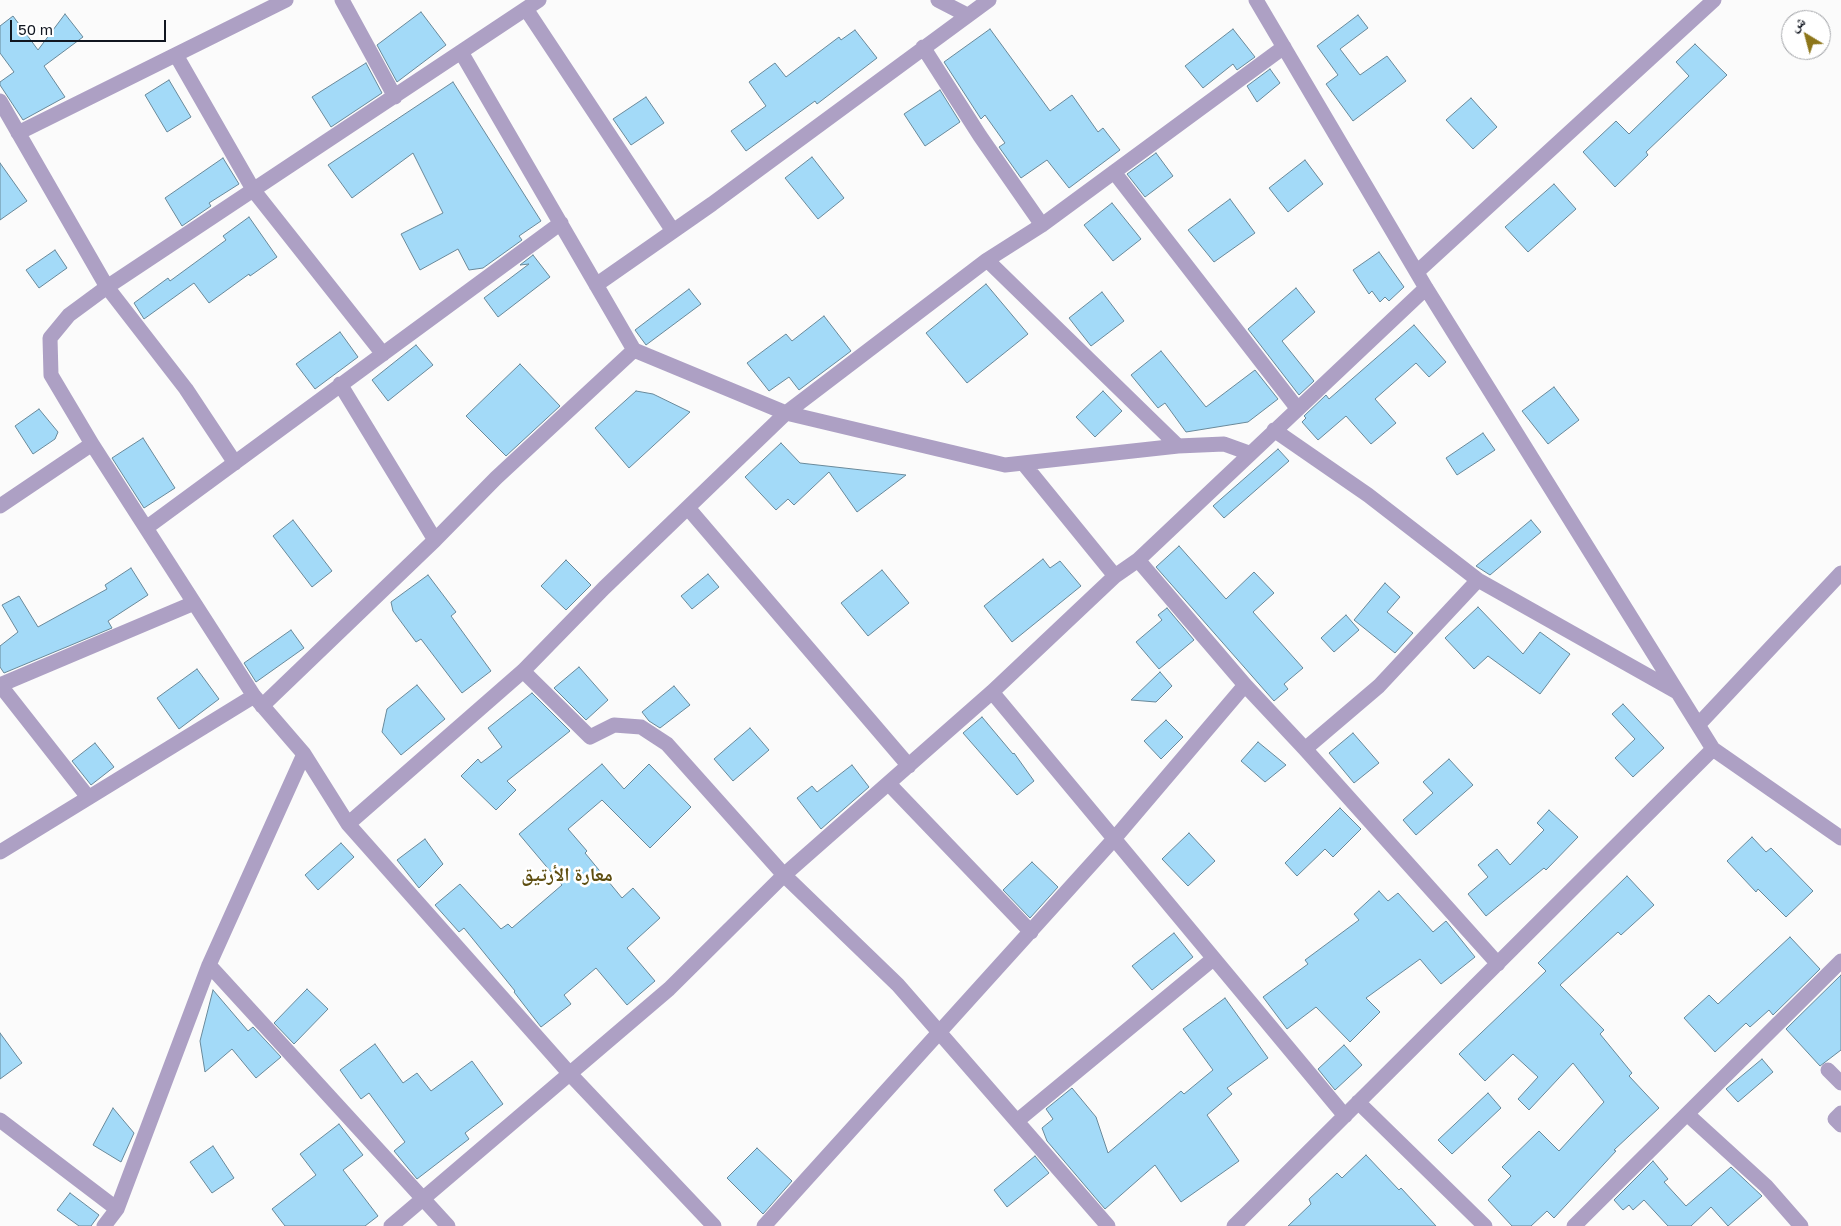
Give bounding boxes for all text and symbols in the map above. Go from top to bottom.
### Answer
scale bar [12,10,169,42]
north arrow [1781,10,1831,60]
text: ش [1786,12,1808,35]
text: 50 m [18,20,53,38]
district label: معارة الأرتيق [521,864,613,886]

